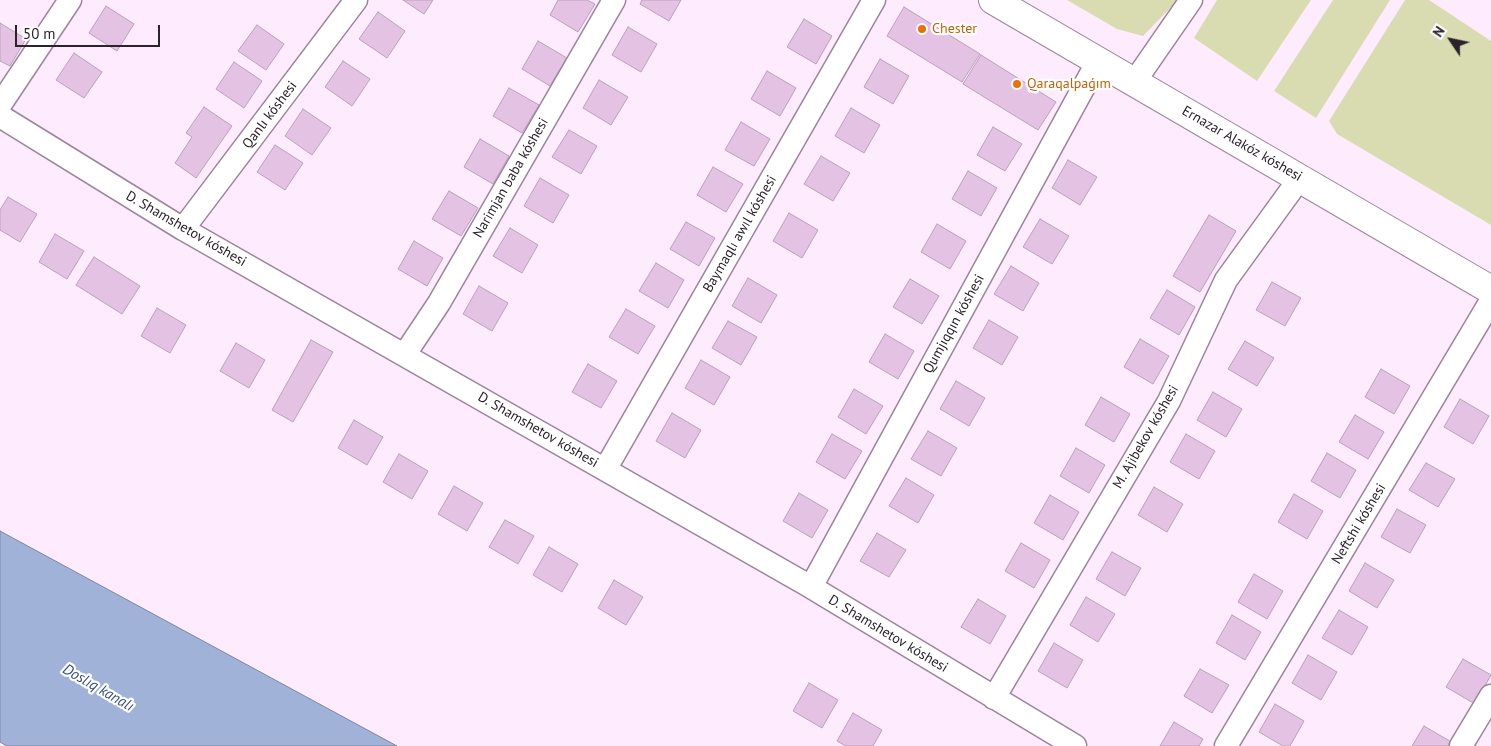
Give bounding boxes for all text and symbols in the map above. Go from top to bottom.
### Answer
scale bar [18,15,162,47]
north arrow [1426,15,1476,65]
place label: Chester [932,21,977,37]
marker: Chester [916,23,928,35]
text: N [1429,23,1449,40]
text: 50 m [23,24,56,43]
place label: Qaraqalpaǵım [1027,76,1111,92]
street label: Qanlı kóshesi [239,78,301,152]
marker: Qaraqalpaǵım [1011,78,1023,90]
street label: Ernazar Alakóz kóshesi [1179,103,1305,185]
street label: Narimjan baba kóshesi [470,115,552,241]
street label: Baymaqlı awıl kóshesi [700,173,780,295]
street label: D. Shamshetov kóshesi [123,188,249,270]
street label: Qumjıqqın kóshesi [920,272,988,376]
street label: M. Ajibekov kóshesi [1110,382,1182,492]
street label: D. Shamshetov kóshesi [475,389,601,471]
street label: Neftshi kóshesi [1328,481,1390,567]
street label: D. Shamshetov kóshesi [825,592,951,676]
water label: Doslıq kanalı [59,660,137,716]

